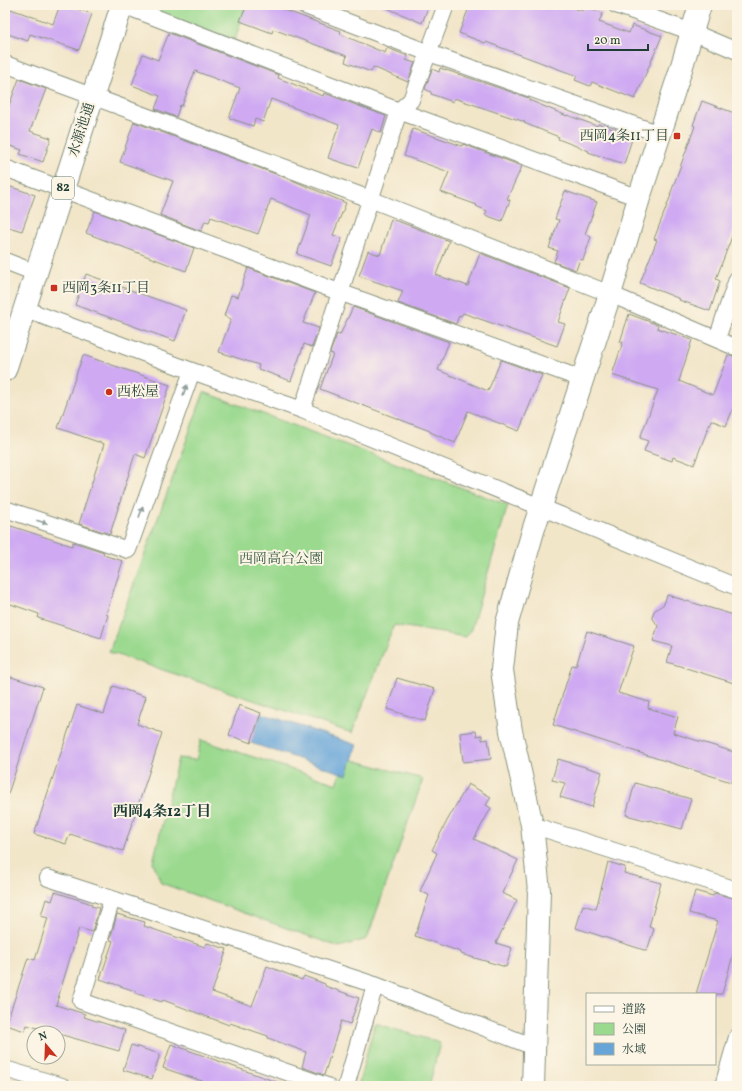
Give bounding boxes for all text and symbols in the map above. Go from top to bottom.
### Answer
scale bar [588,26,648,52]
text: 20 m [594,33,621,49]
street label: 水源池通 [64,100,100,160]
place label: 西岡4条11丁目 [580,127,669,146]
marker: 西岡4条11丁目 [672,131,682,141]
road number: 82 [52,177,74,199]
place label: 西岡3条11丁目 [62,279,150,298]
marker: 西岡3条11丁目 [49,283,59,293]
place label: 西松屋 [117,383,159,402]
one-way arrow [182,383,188,395]
marker: 西松屋 [104,387,114,397]
one-way arrow [139,506,145,518]
one-way arrow [36,519,48,525]
park label: 西岡高台公園 [239,550,323,569]
district label: 西岡4条12丁目 [113,802,211,823]
legend [586,993,716,1065]
text: 道路 [622,1002,646,1018]
text: 公園 [622,1022,646,1038]
north arrow [26,1025,66,1065]
text: N [37,1029,49,1045]
text: 水域 [622,1042,646,1058]

